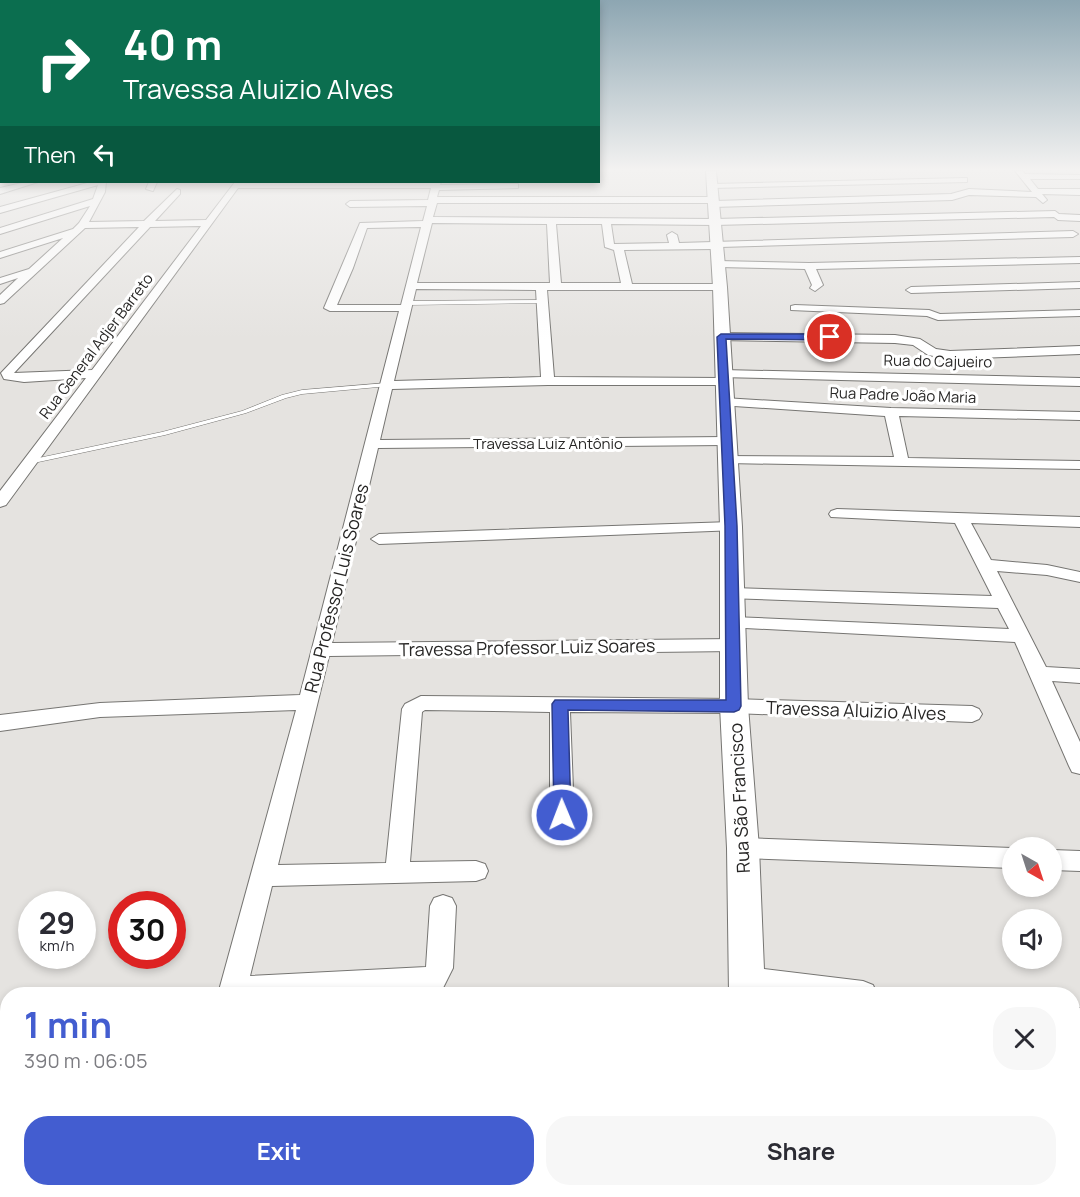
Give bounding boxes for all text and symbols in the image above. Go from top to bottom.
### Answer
text: 40 m [123,15,222,73]
icon: right [24,24,102,102]
text: Travessa Aluizio Alves [123,70,393,107]
icon: left [88,138,121,171]
text: Then [24,140,76,170]
street label: Rua General Adjer Barreto [34,269,158,423]
pin [804,311,855,362]
icon: arrive [813,320,846,353]
street label: Rua do Cajueiro [884,350,993,372]
street label: Rua Padre João Maria [829,382,977,408]
street label: Travessa Luiz Antônio [473,433,623,454]
street label: Rua Professor Luis Soares [298,481,374,695]
street label: Travessa Professor Luiz Soares [398,633,656,661]
street label: Travessa Aluizio Alves [766,695,946,725]
street label: Rua São Francisco [723,722,755,874]
position arrow [530,783,594,847]
north arrow [1002,837,1062,897]
map controls [1002,837,1062,969]
speed limit sign: 30 [108,891,186,969]
text: 29 [39,902,75,943]
button: sound [1002,909,1062,969]
text: km/h [40,935,74,956]
text: 1 min [24,1000,112,1049]
button: close [993,1007,1056,1070]
text: 390 m · 06:05 [24,1047,148,1074]
button: Exit [24,1116,534,1185]
button: Share [546,1116,1056,1185]

